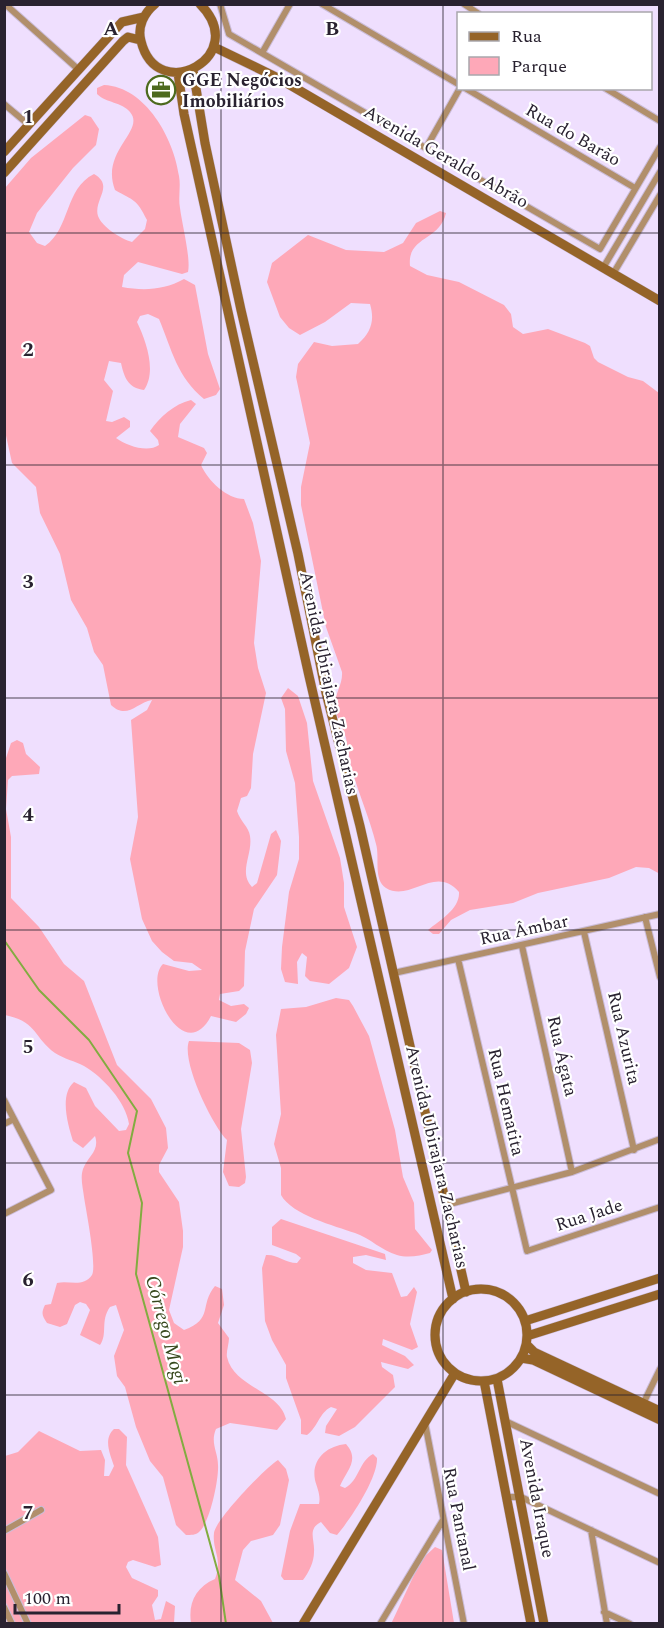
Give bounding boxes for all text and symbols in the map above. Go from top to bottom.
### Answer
legend [457,12,652,90]
text: A [103,14,119,44]
text: B [325,14,339,44]
text: Rua [511,23,542,50]
text: Parque [511,53,567,80]
place label: GGE Negócios Imobiliários [182,67,302,115]
office icon: GGE Negócios Imobiliários [145,74,177,106]
street label: Rua do Barão [520,97,626,173]
street label: Avenida Geraldo Abrão [358,99,534,215]
text: 1 [22,102,34,132]
text: 2 [22,335,34,365]
text: 3 [22,567,34,597]
street label: Avenida Ubirajara Zacharias [292,569,366,797]
text: 4 [22,800,34,830]
street label: Rua Âmbar [477,907,571,953]
street label: Rua Azurita [600,989,648,1088]
street label: Rua Ágata [540,1013,584,1099]
text: 5 [22,1032,34,1062]
street label: Avenida Ubirajara Zacharias [398,1043,476,1271]
street label: Rua Hematita [480,1045,532,1159]
street label: Rua Jade [552,1191,626,1239]
text: 6 [22,1265,34,1295]
water label: Córrego Mogi [137,1272,195,1388]
street label: Avenida Iraque [512,1436,562,1560]
street label: Rua Pantanal [436,1465,482,1573]
text: 7 [22,1498,34,1528]
scale bar [15,1577,118,1615]
text: 100 m [24,1585,71,1612]

